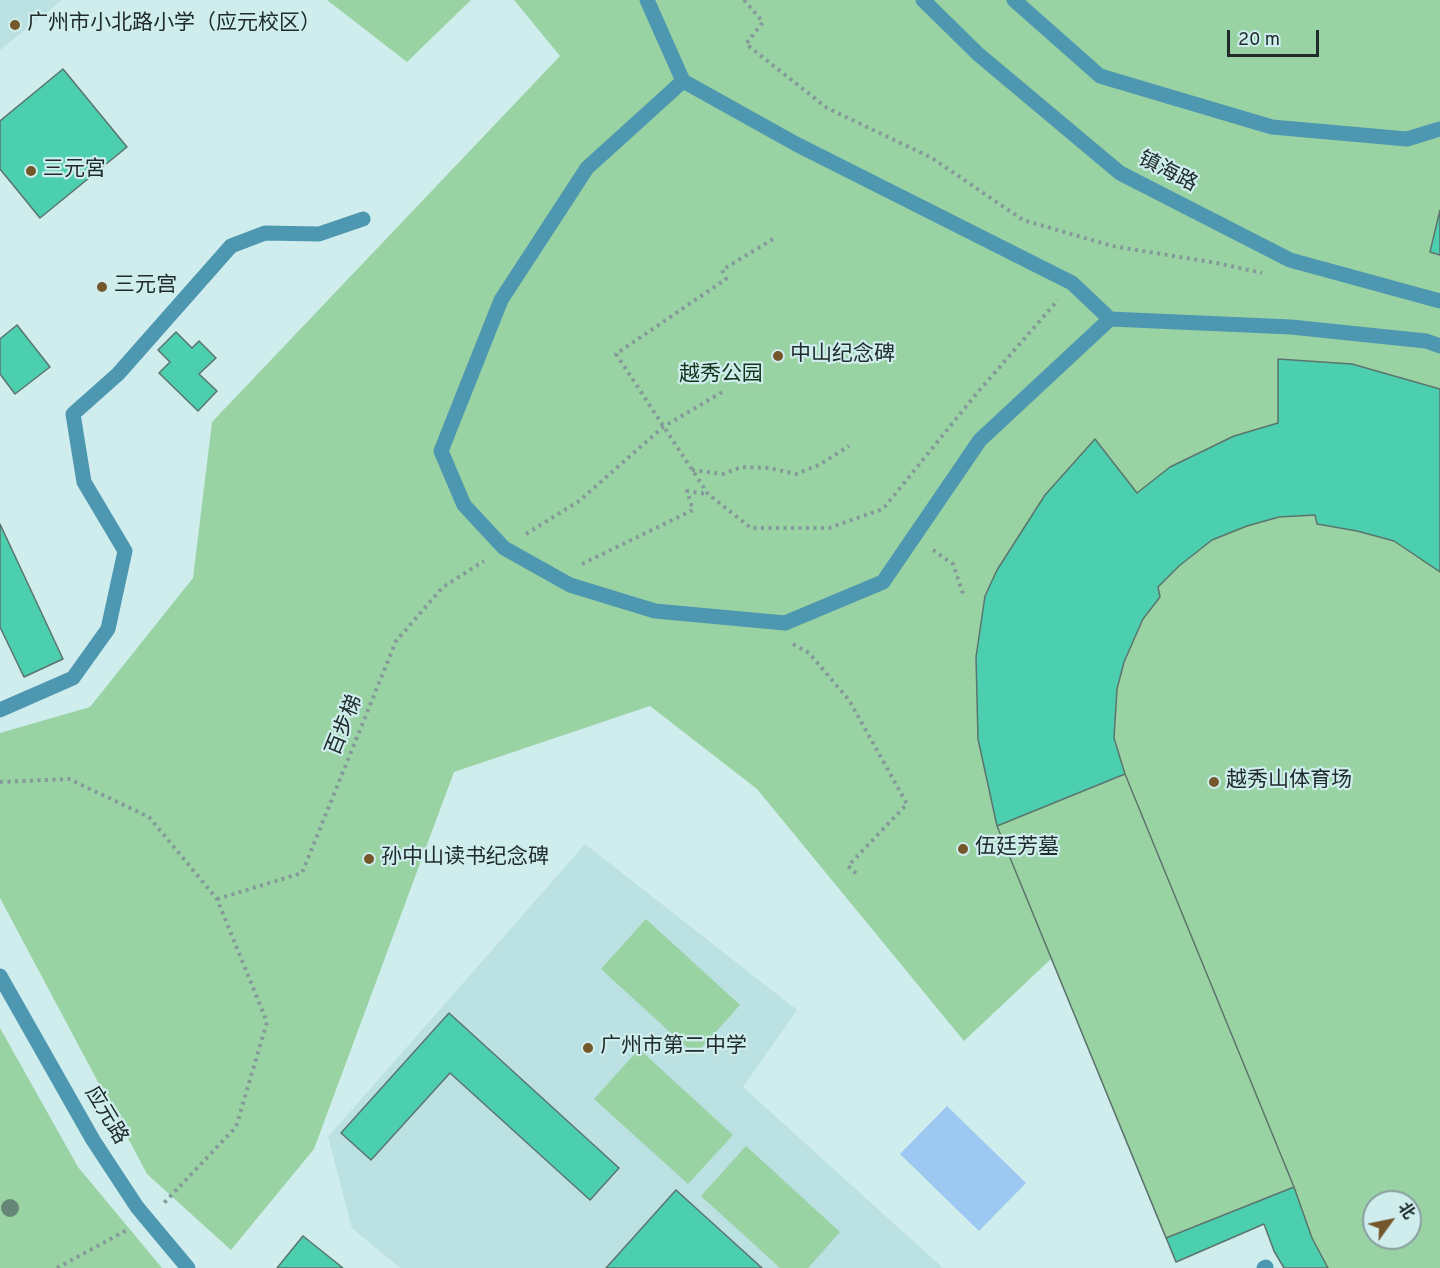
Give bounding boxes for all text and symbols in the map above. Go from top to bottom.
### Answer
place label: 广州市小北路小学（应元校区） [27,12,321,38]
marker: 广州市小北路小学（应元校区） [8,18,22,32]
scale bar [1230,18,1322,56]
text: 20 m [1238,29,1280,52]
street label: 镇海路 [1133,147,1201,199]
place label: 三元宮 [43,158,106,184]
marker: 三元宮 [24,164,38,178]
place label: 三元宫 [114,274,177,300]
marker: 三元宫 [95,280,109,294]
place label: 中山纪念碑 [790,343,895,369]
marker: 中山纪念碑 [771,349,785,363]
park label: 越秀公园 [679,363,763,389]
street label: 百步梯 [323,692,369,760]
place label: 越秀山体育场 [1226,769,1352,795]
marker: 越秀山体育场 [1207,775,1221,789]
place label: 伍廷芳墓 [975,836,1059,862]
marker: 伍廷芳墓 [956,842,970,856]
place label: 孙中山读书纪念碑 [381,846,549,872]
marker: 孙中山读书纪念碑 [362,852,376,866]
place label: 广州市第二中学 [600,1035,747,1061]
marker: 广州市第二中学 [581,1041,595,1055]
street label: 应元路 [78,1083,132,1149]
north arrow [1362,1190,1422,1250]
text: 北 [1393,1199,1418,1223]

